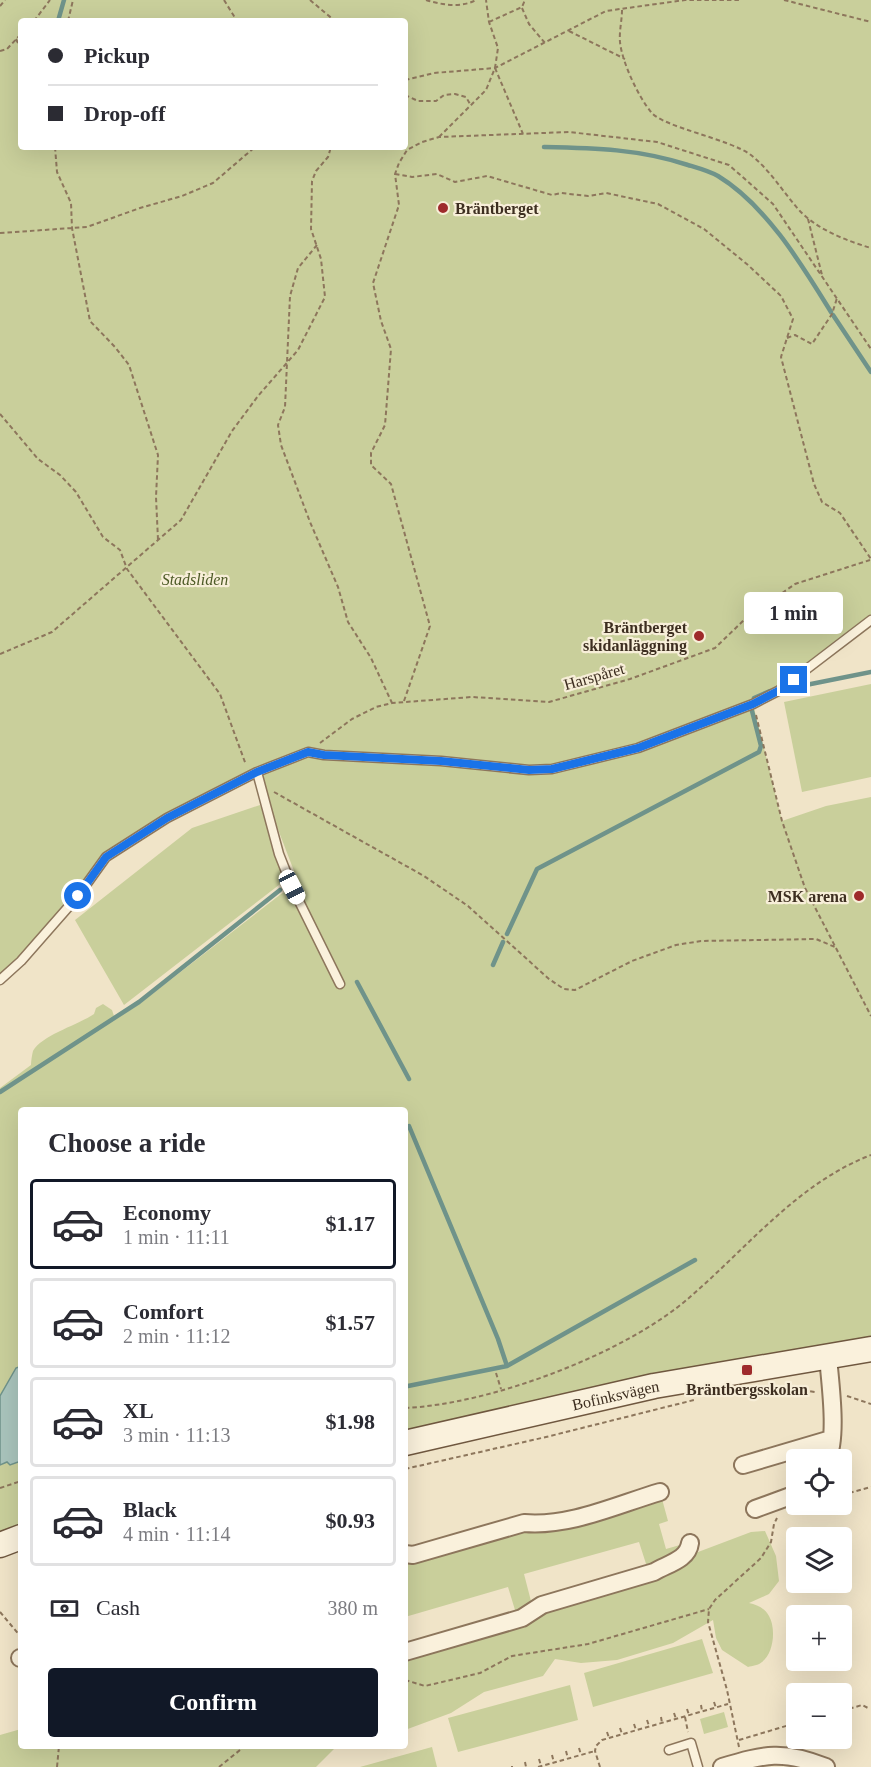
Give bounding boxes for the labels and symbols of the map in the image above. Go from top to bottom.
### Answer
place label: Bräntberget [455,200,539,218]
marker: Bräntberget [436,201,450,215]
park label: Stadsliden [162,571,228,588]
callout: 1 min [744,593,844,635]
place label: Bräntberget skidanläggning [583,619,688,655]
marker: Bräntberget skidanläggning [692,629,706,643]
street label: Harspåret [562,660,627,694]
route end [780,666,807,693]
car [276,867,308,907]
route start [64,882,91,909]
place label: MSK arena [768,888,847,905]
marker: MSK arena [852,889,866,903]
marker: Bräntbergsskolan [740,1363,754,1377]
street label: Bofinksvägen [570,1377,660,1413]
place label: Bräntbergsskolan [686,1381,808,1399]

